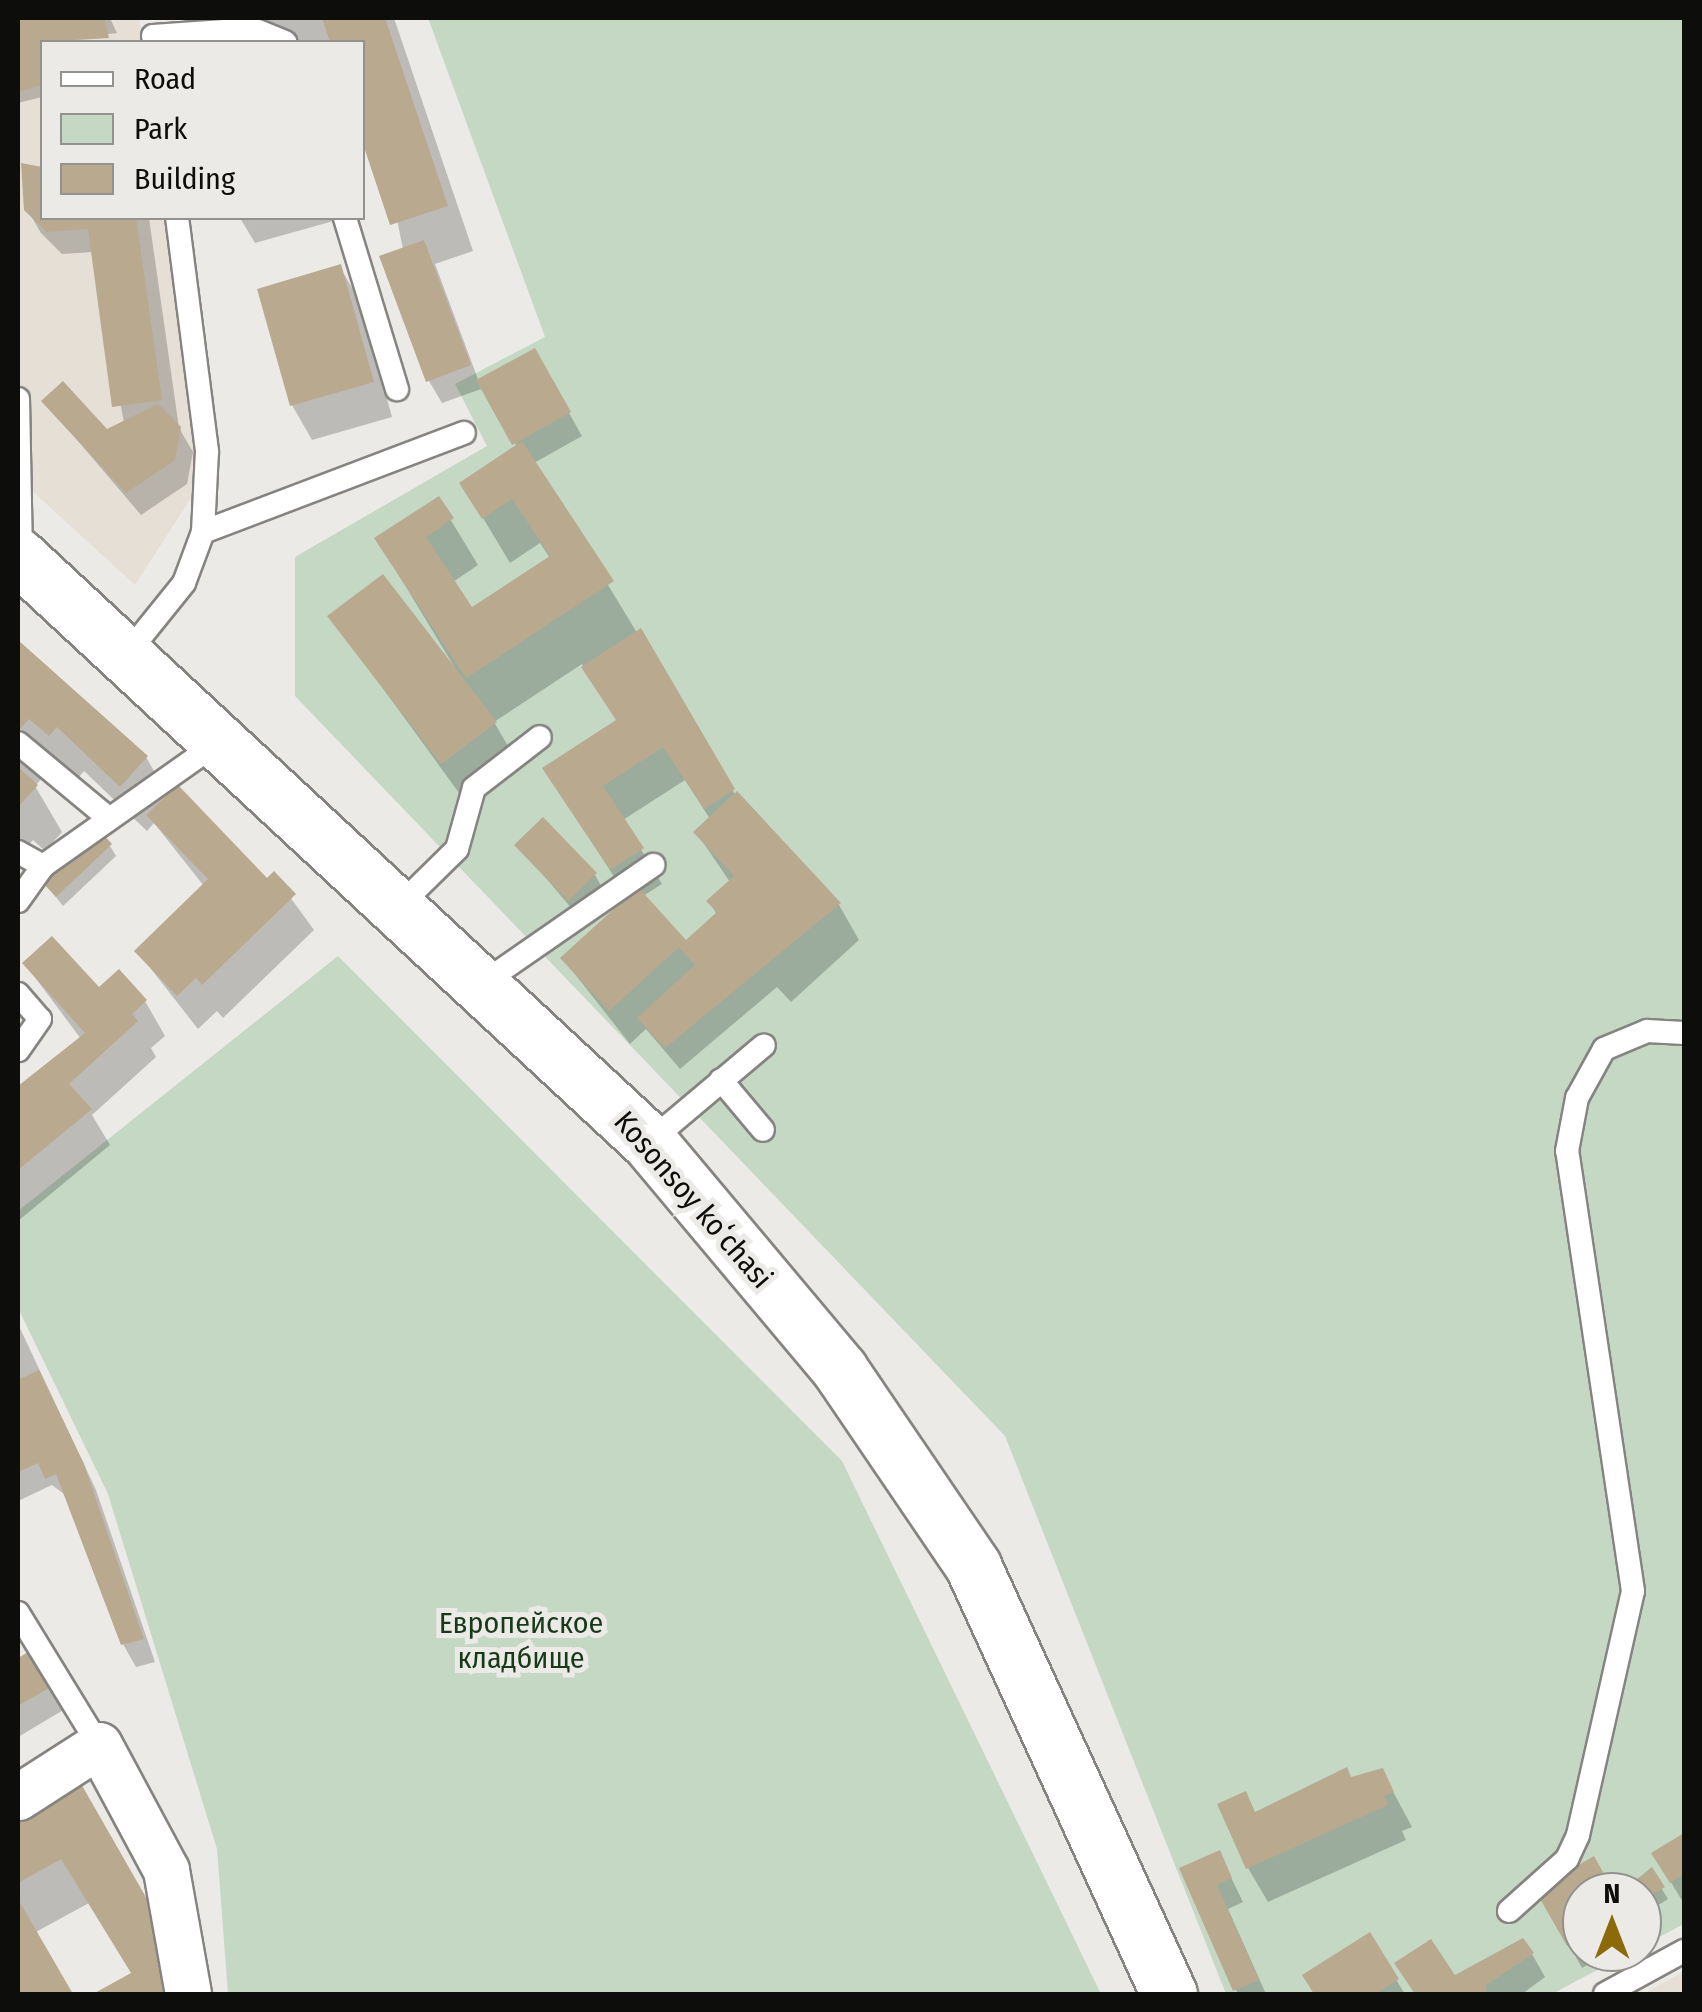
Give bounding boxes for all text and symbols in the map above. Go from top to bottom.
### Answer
legend [40,40,365,220]
text: Road [134,61,196,97]
text: Park [134,111,187,147]
text: Building [134,161,235,197]
street label: Kosonsoy koʻchasi [606,1104,780,1296]
park label: Европейское кладбище [439,1605,603,1676]
north arrow [1562,1872,1662,1972]
text: N [1604,1877,1620,1910]

